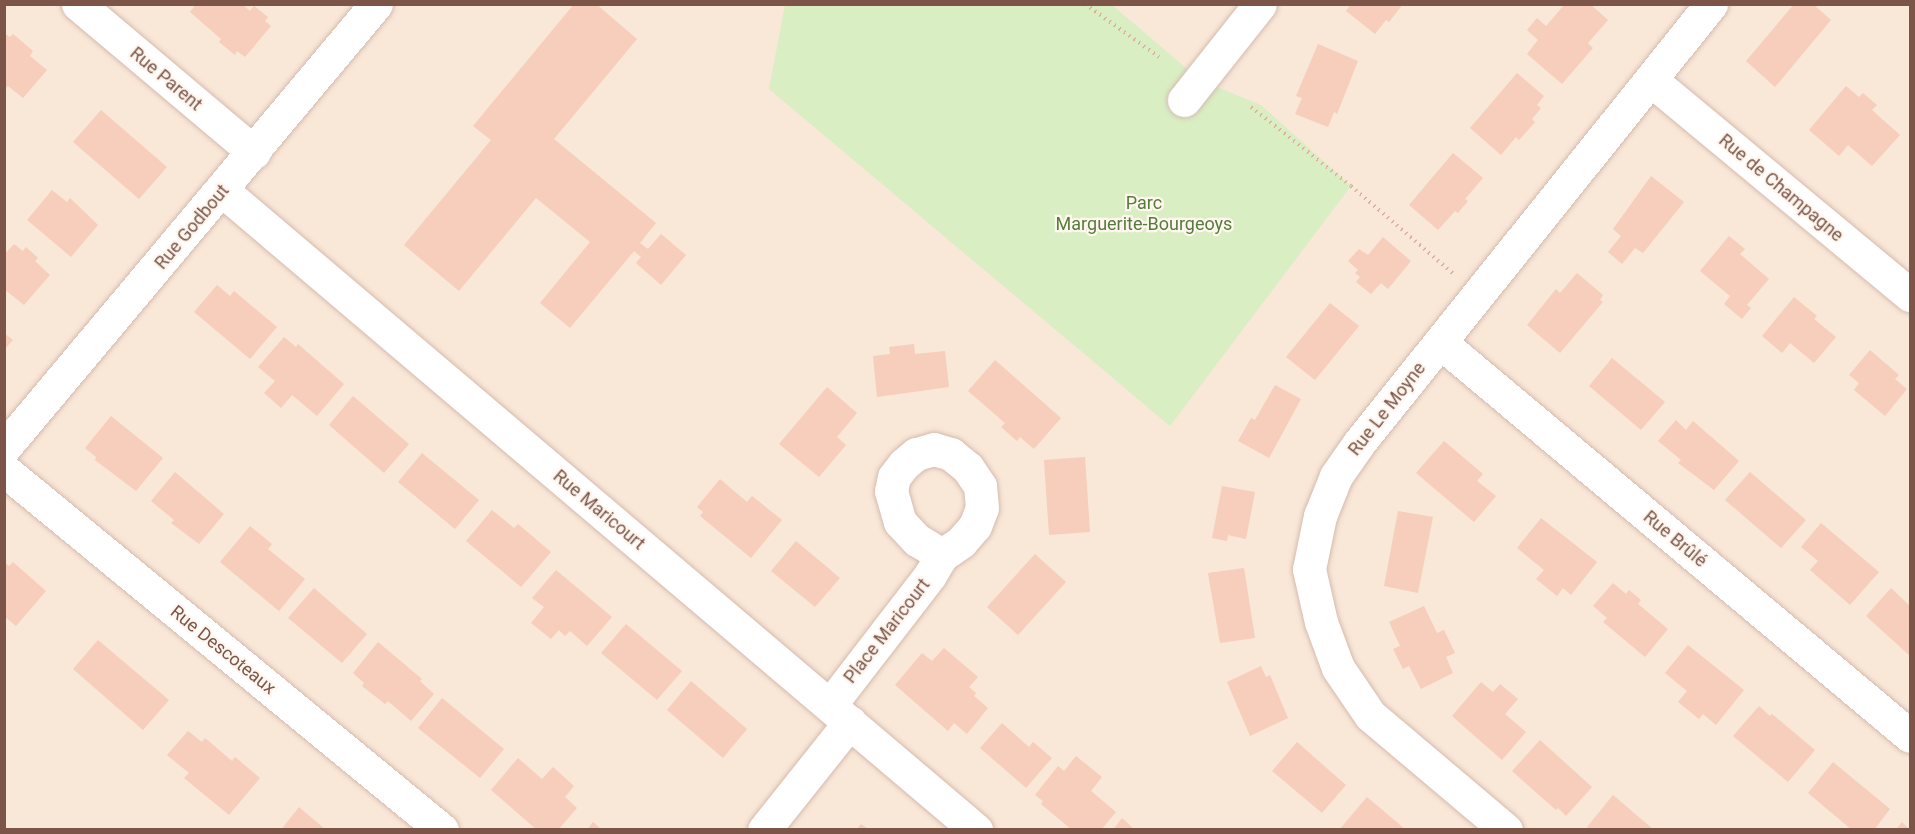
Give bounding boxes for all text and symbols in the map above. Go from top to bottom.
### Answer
street label: Rue Parent [126,43,206,115]
street label: Rue de Champagne [1714,130,1848,246]
street label: Rue Godbout [150,180,234,274]
park label: Parc Marguerite-Bourgeoys [1056,193,1232,236]
street label: Rue Le Moyne [1344,358,1430,460]
street label: Rue Maricourt [549,465,649,555]
street label: Rue Brûlé [1639,506,1711,572]
street label: Place Maricourt [839,574,935,688]
street label: Rue Descoteaux [166,601,280,699]

